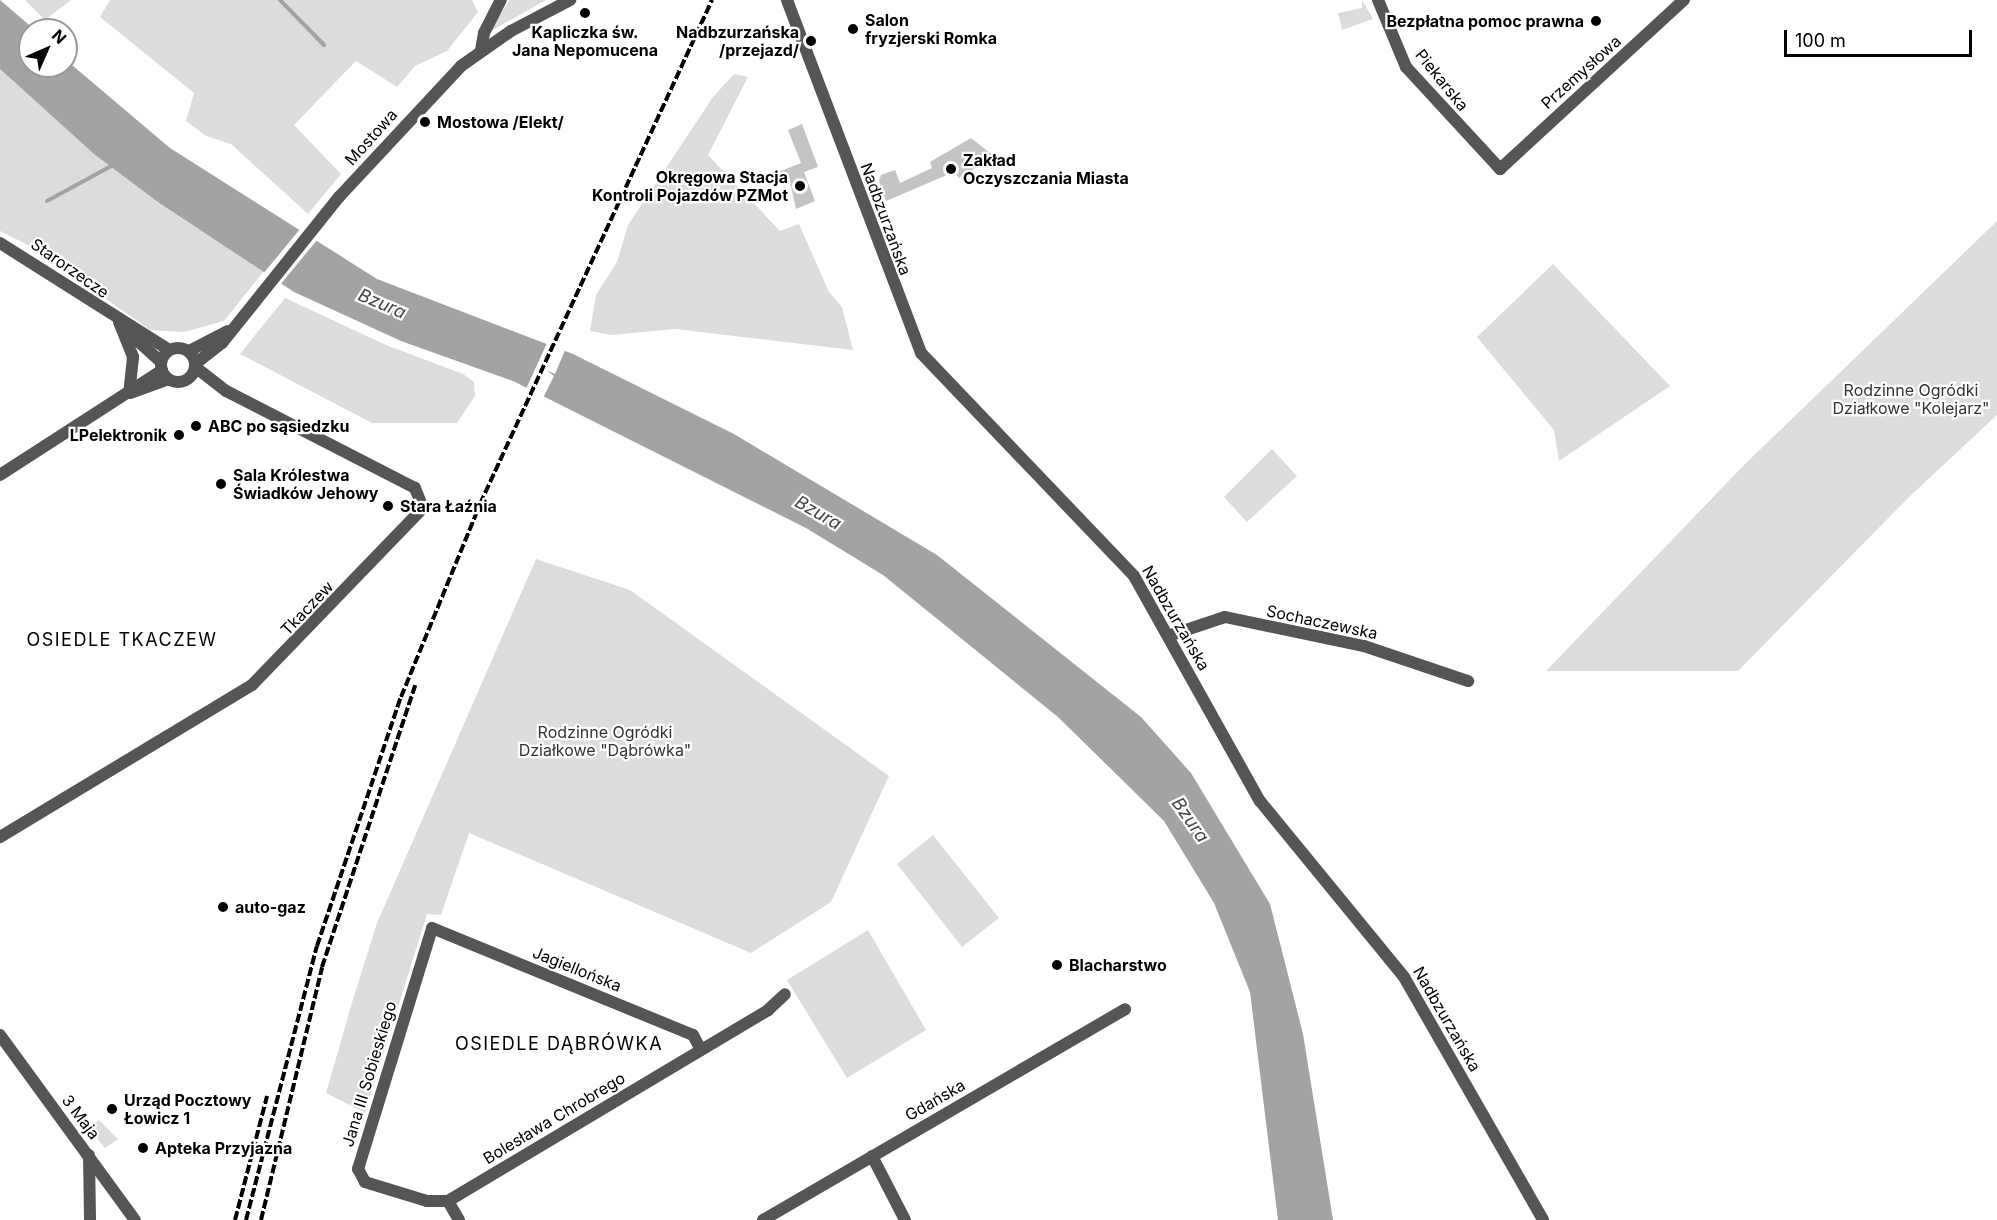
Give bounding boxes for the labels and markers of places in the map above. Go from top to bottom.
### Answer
marker: Kapliczka św. Jana Nepomucena [578,6,592,20]
place label: Salon fryzjerski Romka [865,10,997,48]
place label: Bezpłatna pomoc prawna [1386,11,1584,31]
marker: Bezpłatna pomoc prawna [1589,14,1603,28]
place label: Kapliczka św. Jana Nepomucena [512,22,658,60]
place label: Nadbzurzańska /przejazd/ [676,22,799,60]
marker: Salon fryzjerski Romka [846,22,860,36]
marker: Nadbzurzańska /przejazd/ [804,34,818,48]
place label: Mostowa /Elekt/ [437,112,564,132]
marker: Mostowa /Elekt/ [418,115,432,129]
place label: Zakład Oczyszczania Miasta [963,150,1129,188]
marker: Zakład Oczyszczania Miasta [944,162,958,176]
place label: Okręgowa Stacja Kontroli Pojazdów PZMot [592,167,788,205]
marker: Okręgowa Stacja Kontroli Pojazdów PZMot [793,179,807,193]
place label: ABC po sąsiedzku [208,416,349,436]
marker: ABC po sąsiedzku [189,419,203,433]
place label: LPelektronik [70,425,167,445]
marker: LPelektronik [172,428,186,442]
place label: Sala Królestwa Świadków Jehowy [233,465,378,503]
marker: Sala Królestwa Świadków Jehowy [214,477,228,491]
place label: Stara Łaźnia [400,496,497,516]
marker: Stara Łaźnia [381,499,395,513]
place label: auto-gaz [235,897,306,917]
marker: auto-gaz [216,900,230,914]
place label: Blacharstwo [1069,955,1167,975]
marker: Blacharstwo [1050,958,1064,972]
place label: Urząd Pocztowy Łowicz 1 [124,1090,251,1128]
marker: Urząd Pocztowy Łowicz 1 [105,1102,119,1116]
place label: Apteka Przyjazna [155,1138,292,1158]
marker: Apteka Przyjazna [136,1141,150,1155]

